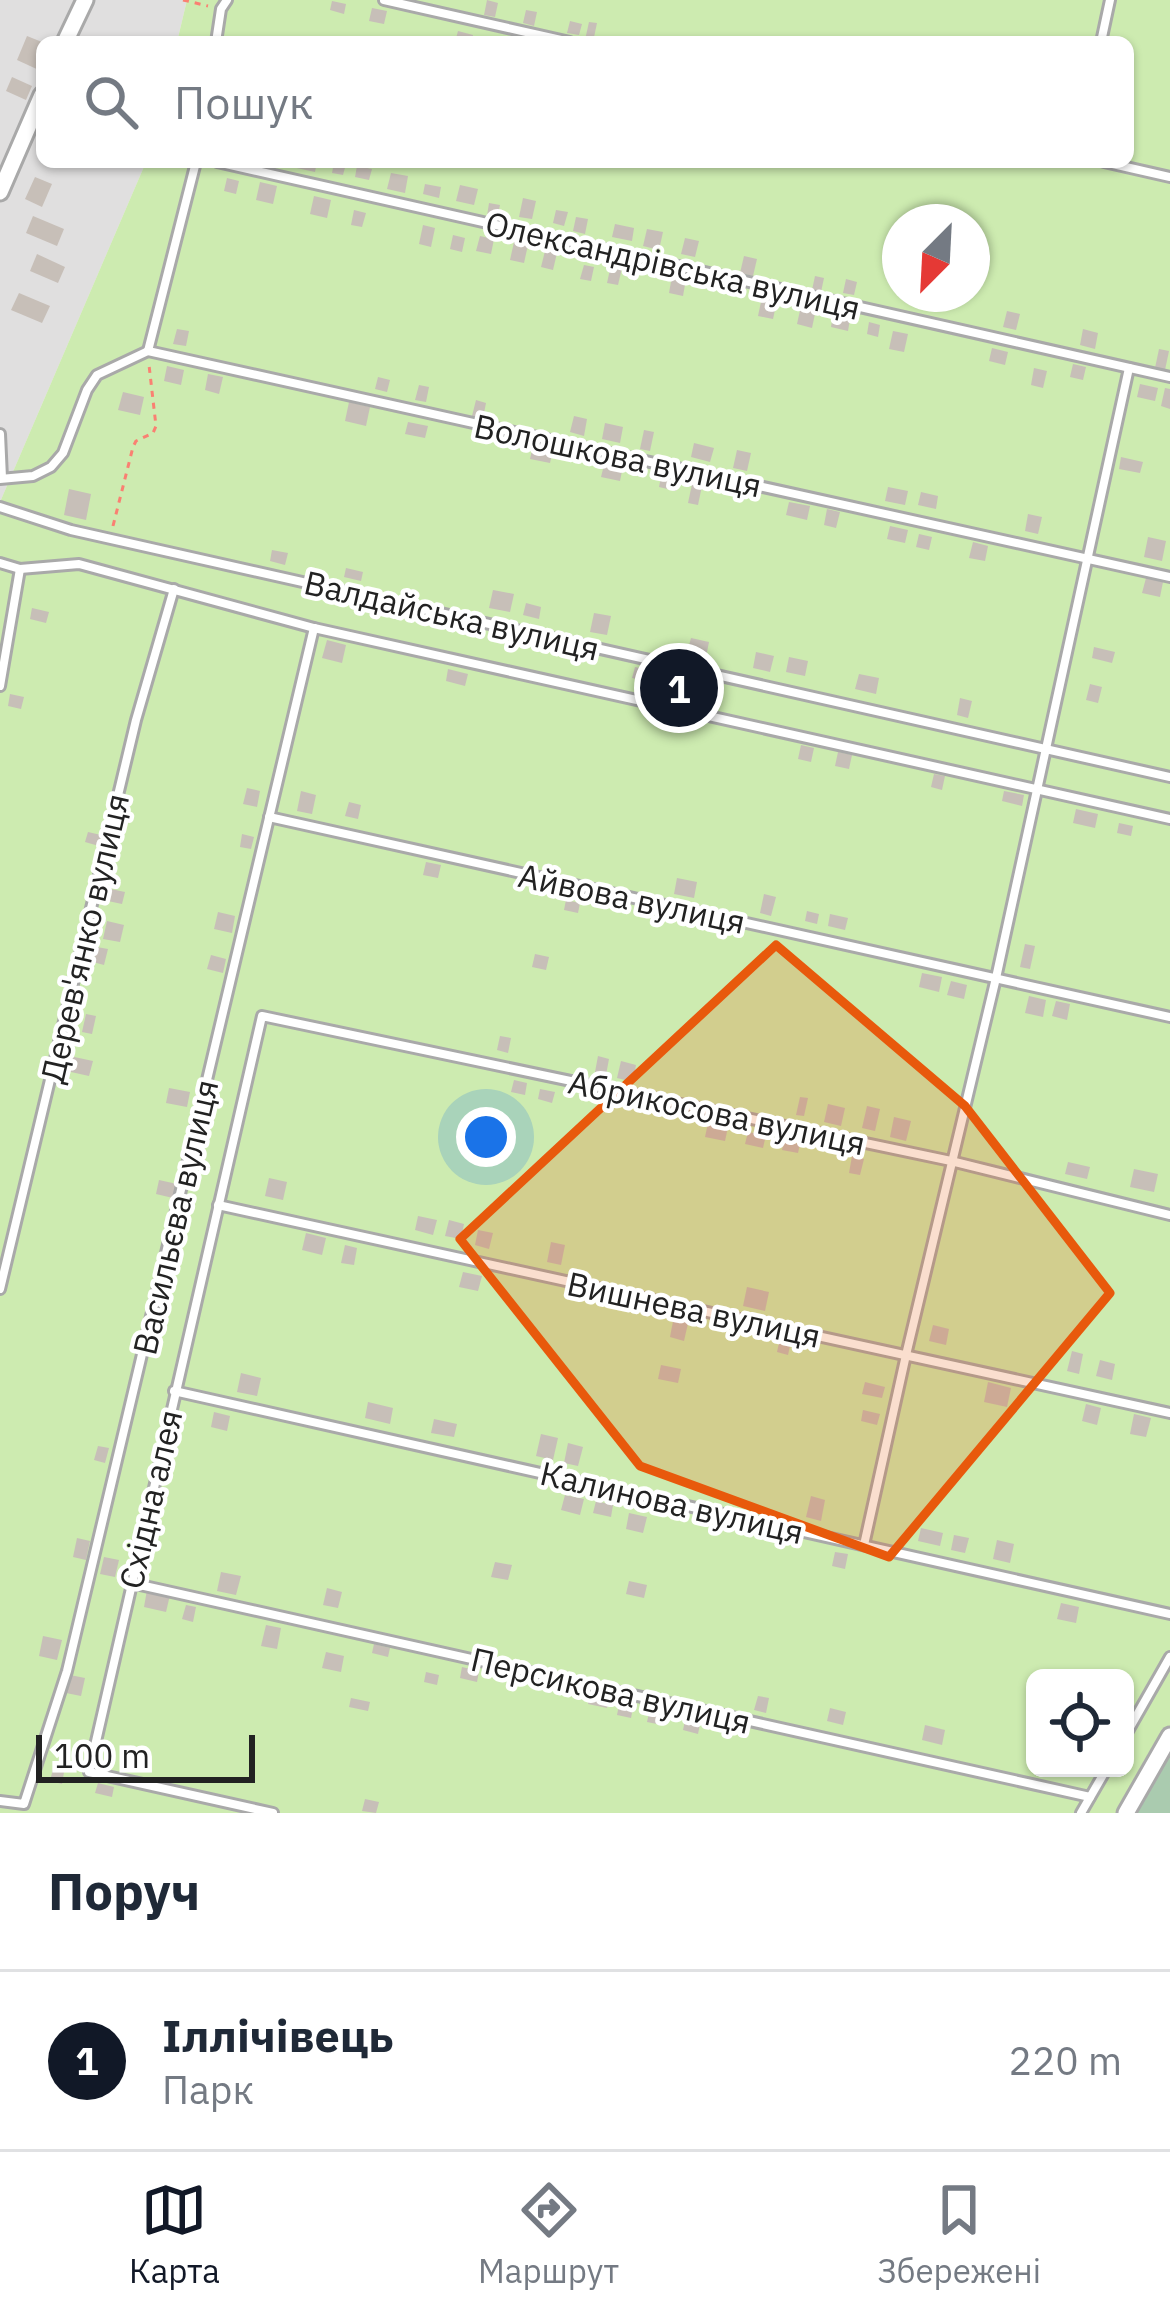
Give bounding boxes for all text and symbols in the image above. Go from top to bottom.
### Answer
search box [36,36,1134,168]
icon: search [78,69,144,135]
text: Пошук [174,73,314,131]
street label: Олександрівська вулиця [482,201,864,329]
north arrow [882,204,990,312]
street label: Волошкова вулиця [470,404,766,506]
street label: Валдайська вулиця [300,560,604,670]
pin: 1 [640,643,718,733]
street label: Дерев'янко вулиця [30,789,138,1087]
street label: Айвова вулиця [515,853,749,943]
street label: Абрикосова вулиця [565,1060,869,1164]
street label: Васильєва вулиця [122,1075,228,1359]
your location [456,1107,516,1167]
street label: Вишнева вулиця [563,1261,825,1357]
street label: Східна алея [109,1405,191,1593]
street label: Калинова вулиця [536,1451,808,1553]
street label: Персикова вулиця [467,1637,755,1743]
map controls [1026,1669,1134,1777]
button: locate [1026,1669,1134,1777]
scale bar [36,1729,255,1782]
text: 100 m [54,1734,150,1777]
text: Поруч [48,1858,200,1924]
text: Іллічівець [162,2006,394,2064]
text: 1 [75,2035,99,2086]
text: 220 m [1009,2035,1122,2086]
text: Парк [162,2064,254,2115]
tab: Карта [129,2177,220,2292]
tab: Маршрут [478,2177,619,2292]
tab: Збережені [877,2177,1041,2292]

